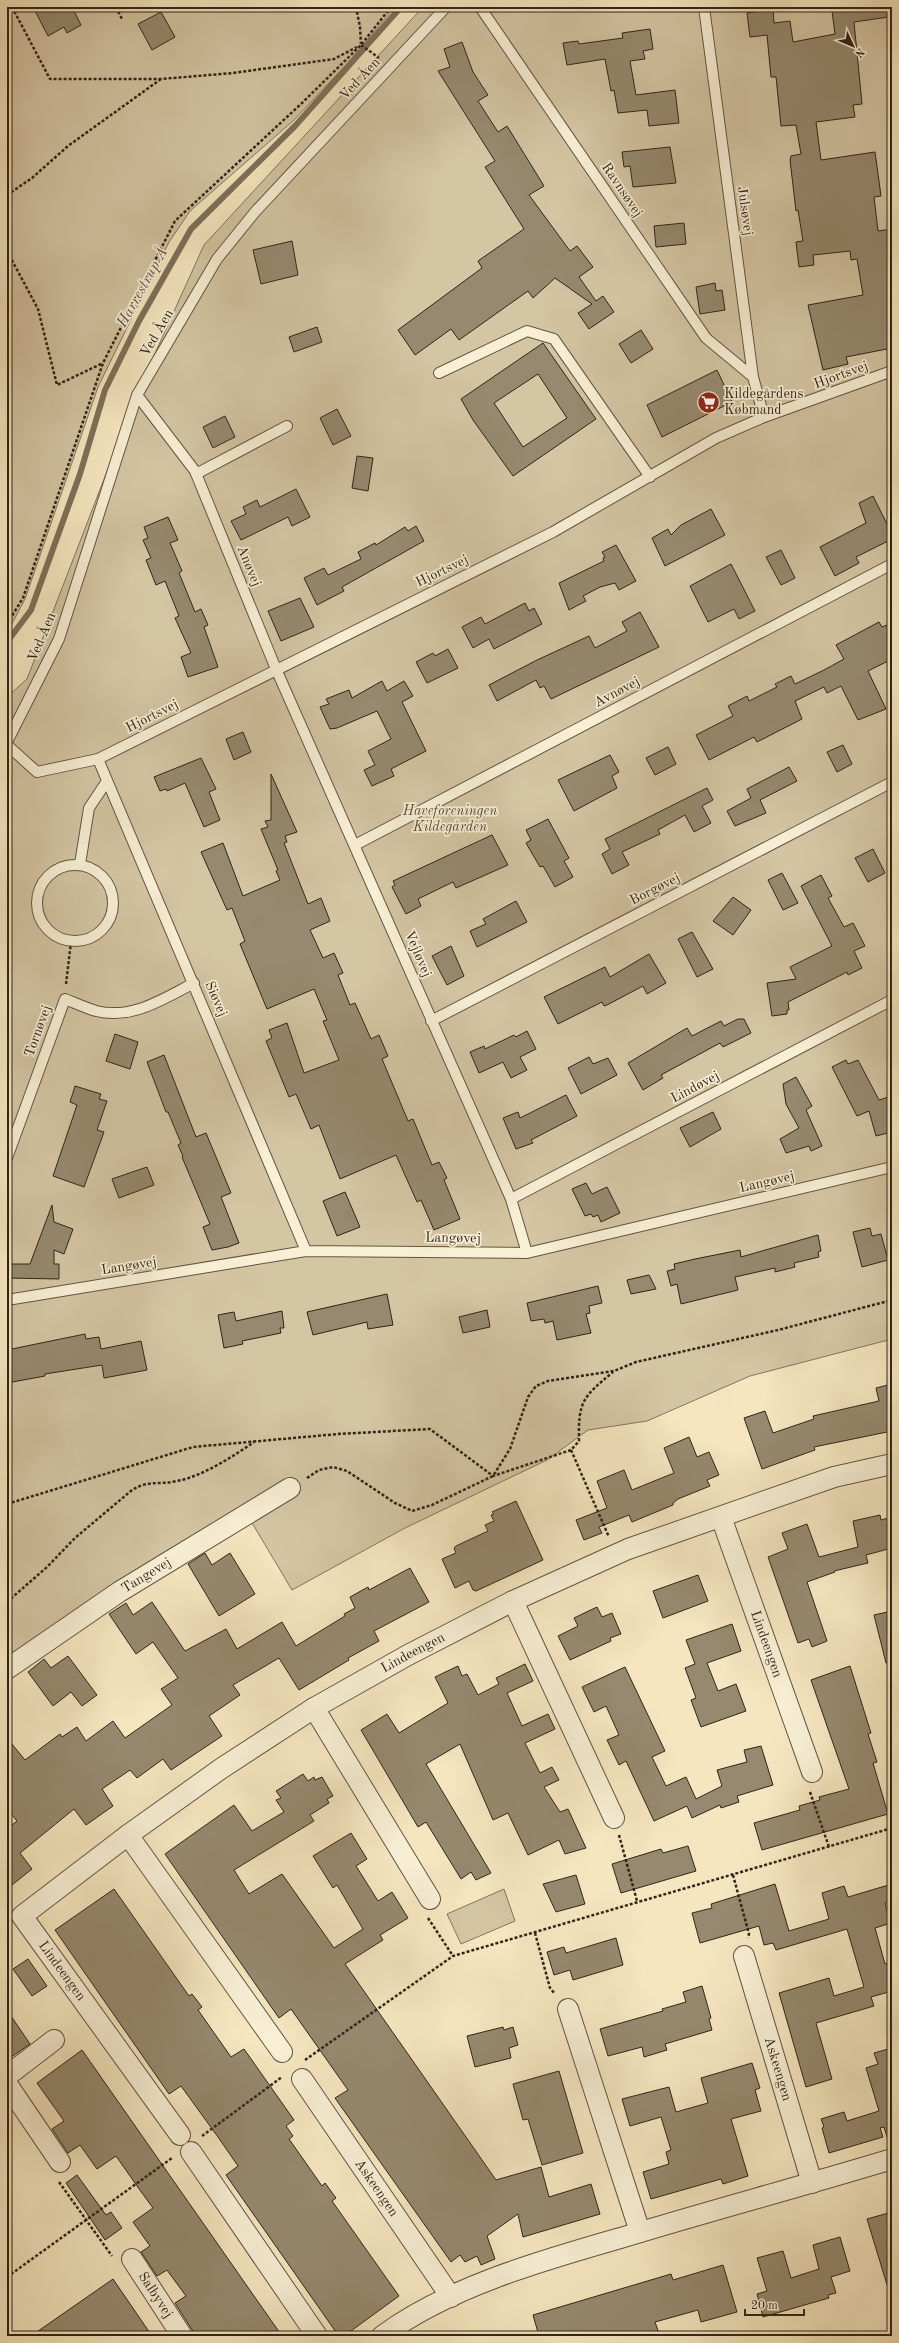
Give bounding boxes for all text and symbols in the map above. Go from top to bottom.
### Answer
north arrow [833,26,873,66]
text: N [852,45,866,59]
street label: Ved Åen [334,52,383,103]
street label: Ravnsøvej [599,160,645,220]
street label: Julsøvej [735,186,755,236]
water label: Harrestrup Å [111,244,171,331]
street label: Ved Åen [135,305,176,359]
street label: Hjortsvej [812,359,870,391]
place label: Kildegårdens Købmand [724,387,804,417]
supermarket icon: Kildegårdens Købmand [695,389,721,415]
street label: Anøvej [234,544,264,588]
street label: Hjortsvej [413,552,471,590]
street label: Ved Åen [22,608,59,664]
street label: Avnøvej [592,674,642,710]
street label: Hjortsvej [123,697,181,735]
park label: Haveforeningen Kildegården [402,804,497,835]
street label: Borgøvej [628,870,682,908]
street label: Vejløvej [402,929,434,979]
street label: Siøvej [202,979,230,1019]
street label: Tornøvej [22,1003,54,1059]
street label: Lindøvej [668,1068,722,1106]
street label: Langøvej [738,1169,796,1195]
street label: Langøvej [425,1231,481,1245]
street label: Langøvej [100,1255,158,1277]
street label: Tangevej [119,1555,174,1596]
street label: Lindeengen [748,1609,785,1680]
street label: Lindeengen [379,1630,448,1676]
street label: Lindeengen [36,1939,89,2004]
street label: Askeengen [762,2035,794,2103]
street label: Askeengen [352,2157,401,2220]
street label: Salbyvej [135,2270,175,2321]
scale bar [745,2291,804,2317]
text: 20 m [751,2300,778,2312]

